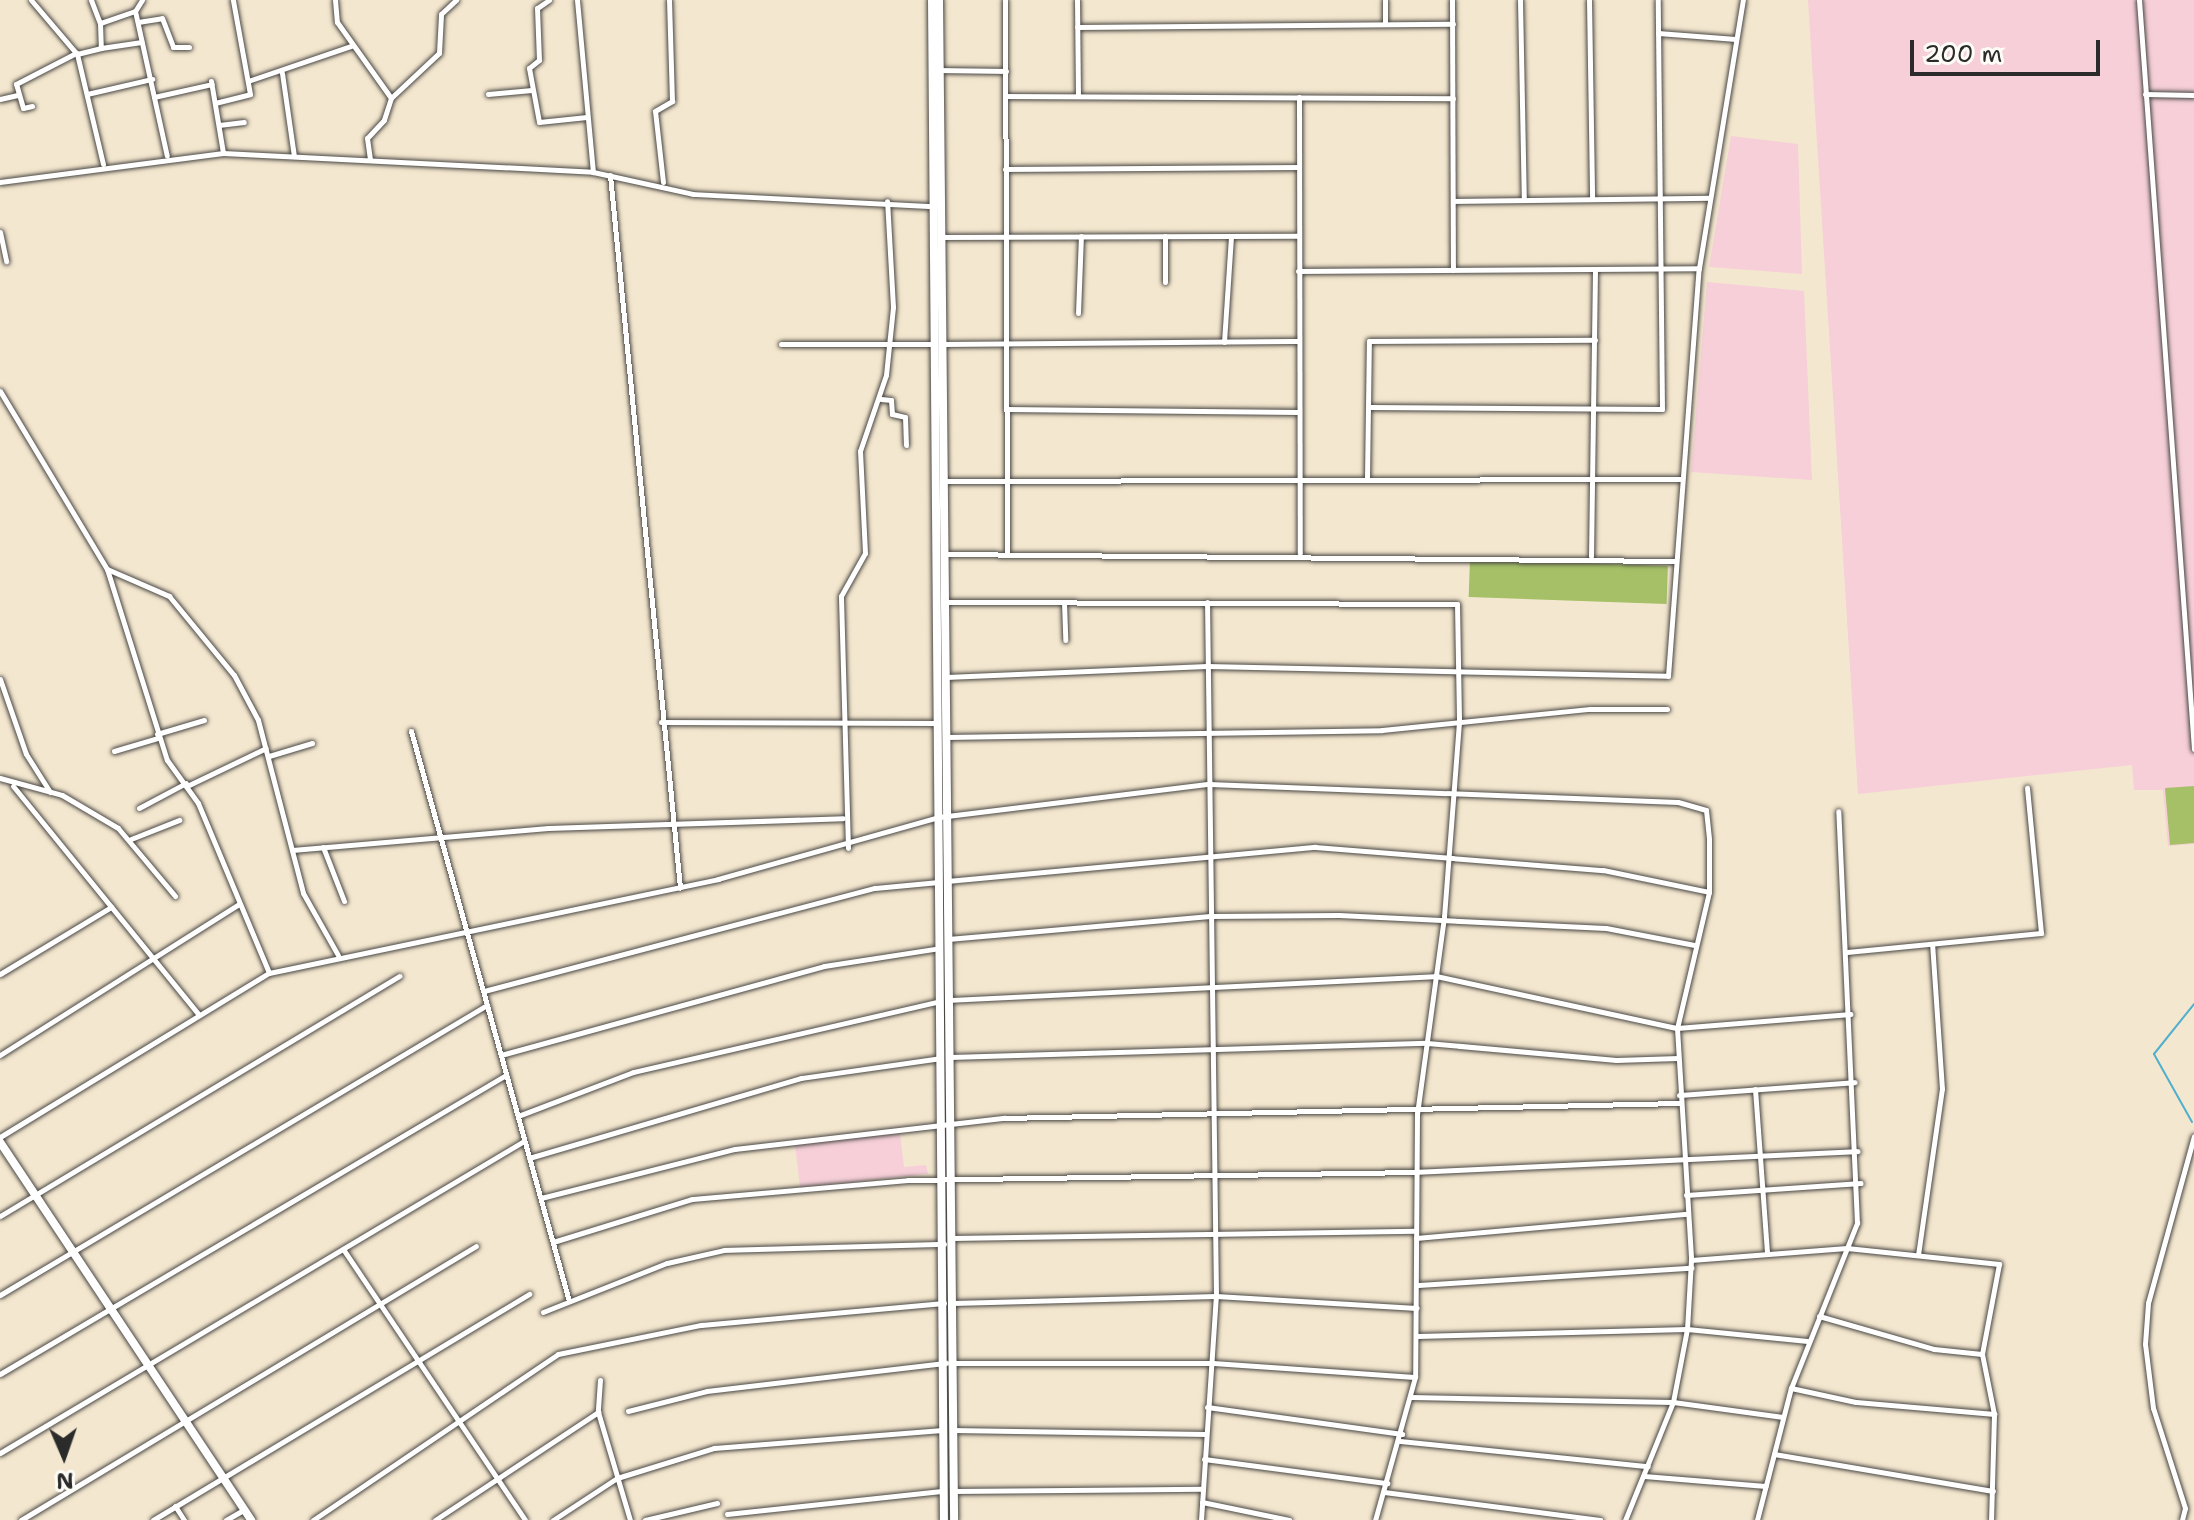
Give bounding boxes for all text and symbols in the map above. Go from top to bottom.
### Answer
scale bar [1914,24,2104,74]
text: 200 m [1924,38,2002,70]
north arrow [24,1416,104,1496]
text: N [56,1466,74,1495]

